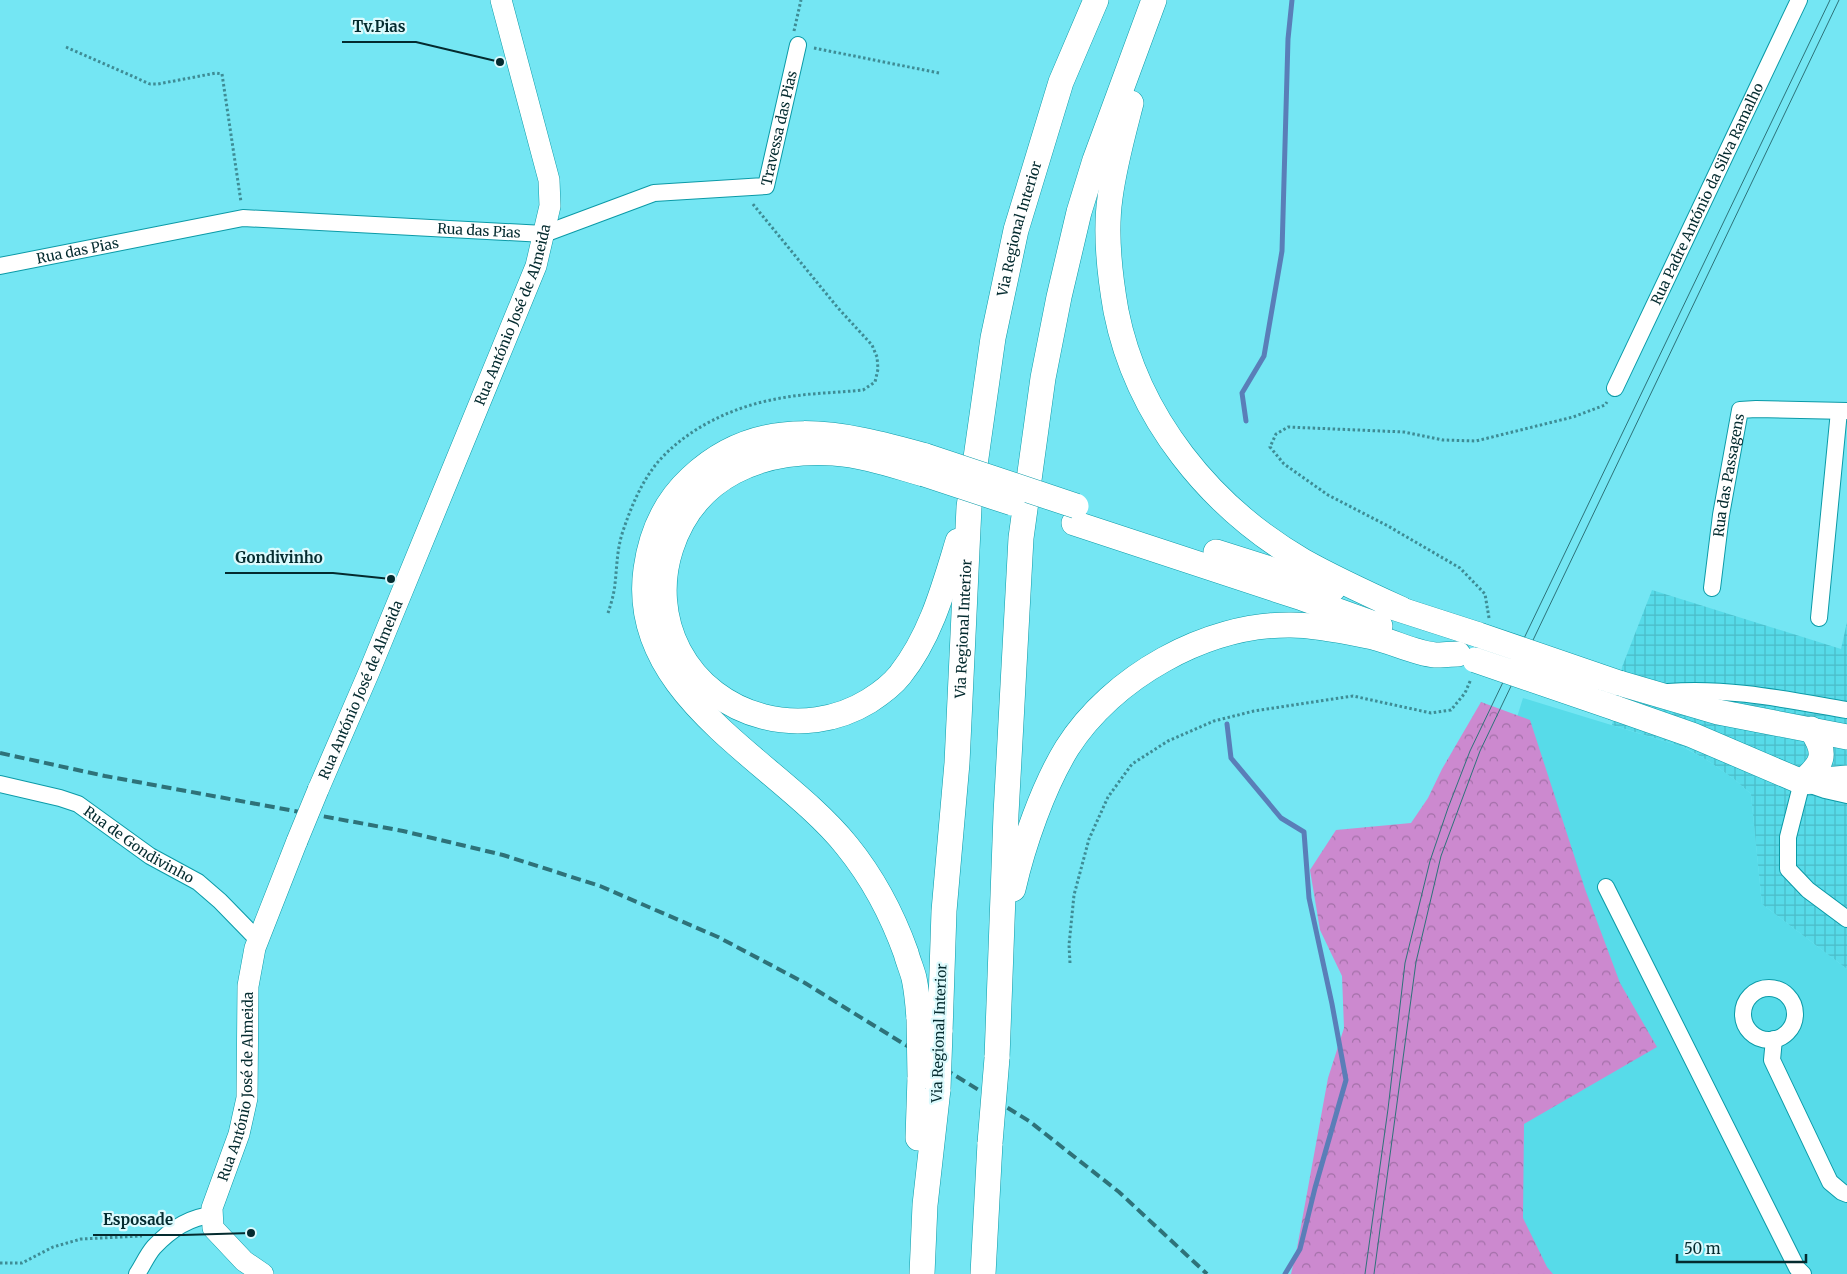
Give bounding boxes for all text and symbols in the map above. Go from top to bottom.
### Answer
callout: Tv.Pias [342,12,416,42]
text: Tv.Pias [352,17,406,36]
street label: Travessa das Pias [757,69,801,188]
street label: Rua Padre António da Silva Ramalho [1647,80,1767,308]
street label: Via Regional Interior [993,159,1045,299]
street label: Rua das Pias [437,219,521,242]
street label: Rua António José de Almeida [471,222,555,408]
street label: Rua das Pias [35,234,120,268]
street label: Rua das Passagens [1709,412,1748,538]
callout: Gondivinho [225,543,333,573]
text: Gondivinho [235,548,323,567]
street label: Via Regional Interior [951,559,976,700]
street label: Rua António José de Almeida [315,597,407,782]
street label: Rua de Gondivinho [80,802,197,887]
street label: Via Regional Interior [928,963,950,1104]
street label: Rua António José de Almeida [214,991,257,1184]
callout: Esposade [93,1205,183,1235]
text: Esposade [103,1210,173,1229]
scale bar [1677,1232,1806,1264]
text: 50 m [1684,1239,1721,1258]

